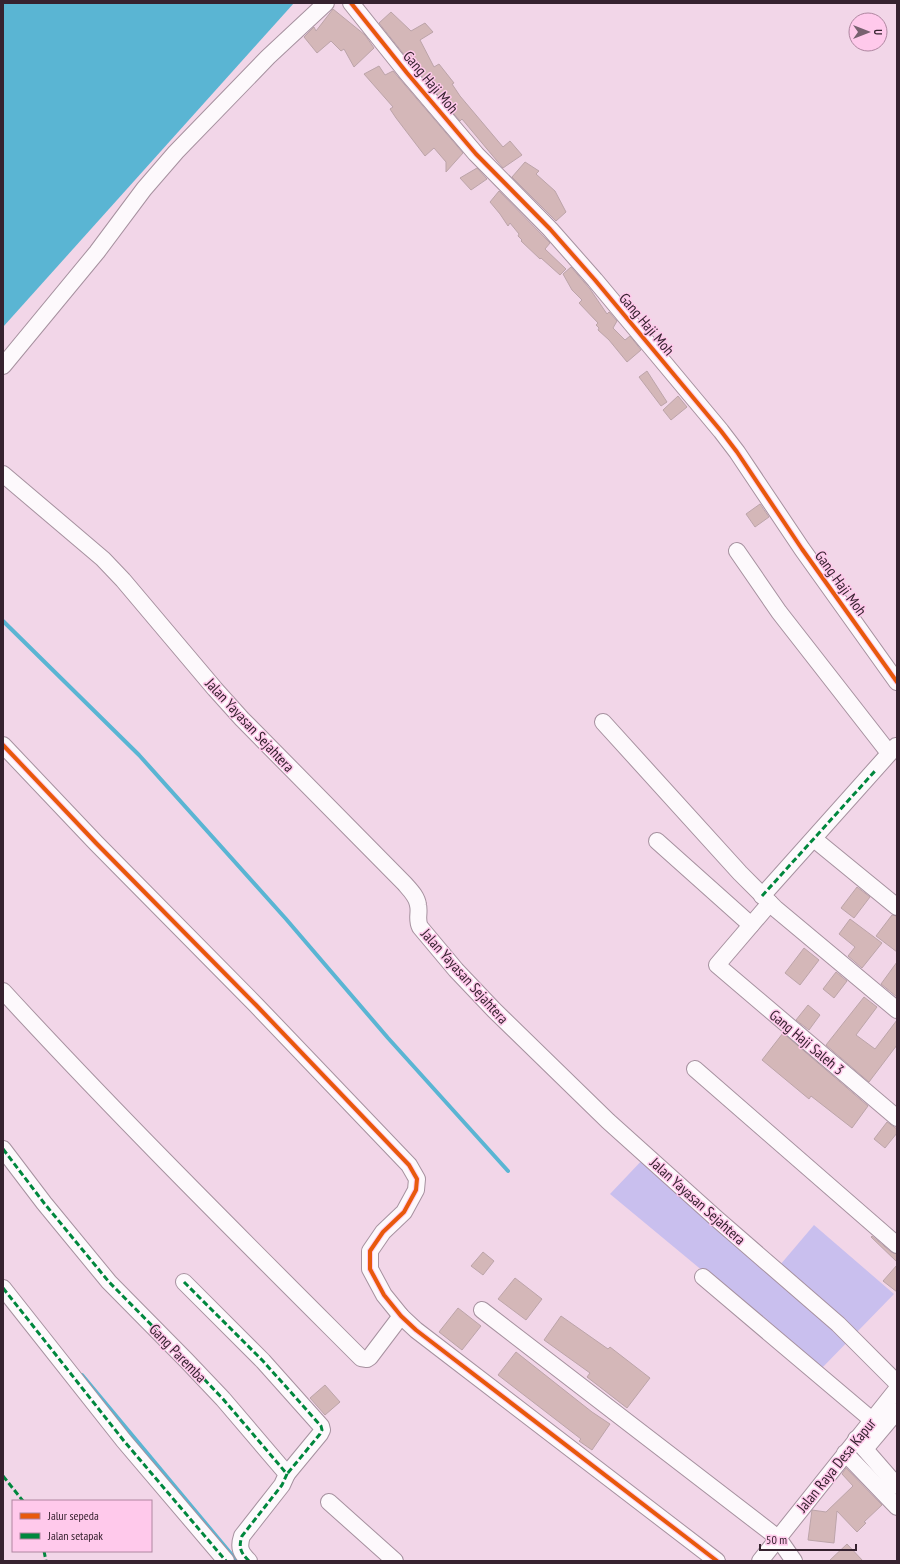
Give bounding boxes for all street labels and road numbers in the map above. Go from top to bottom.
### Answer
street label: Gang Haji Moh [399,47,463,117]
street label: Gang Haji Moh [615,289,679,359]
street label: Gang Haji Moh [811,547,871,619]
street label: Jalan Yayasan Sejahtera [201,673,298,776]
street label: Jalan Yayasan Sejahtera [417,924,513,1028]
street label: Gang Haji Saleh 3 [766,1005,848,1079]
street label: Jalan Yayasan Sejahtera [646,1153,750,1249]
street label: Gang Paremba [145,1320,211,1386]
street label: Jalan Raya Desa Kapur [792,1413,880,1517]

